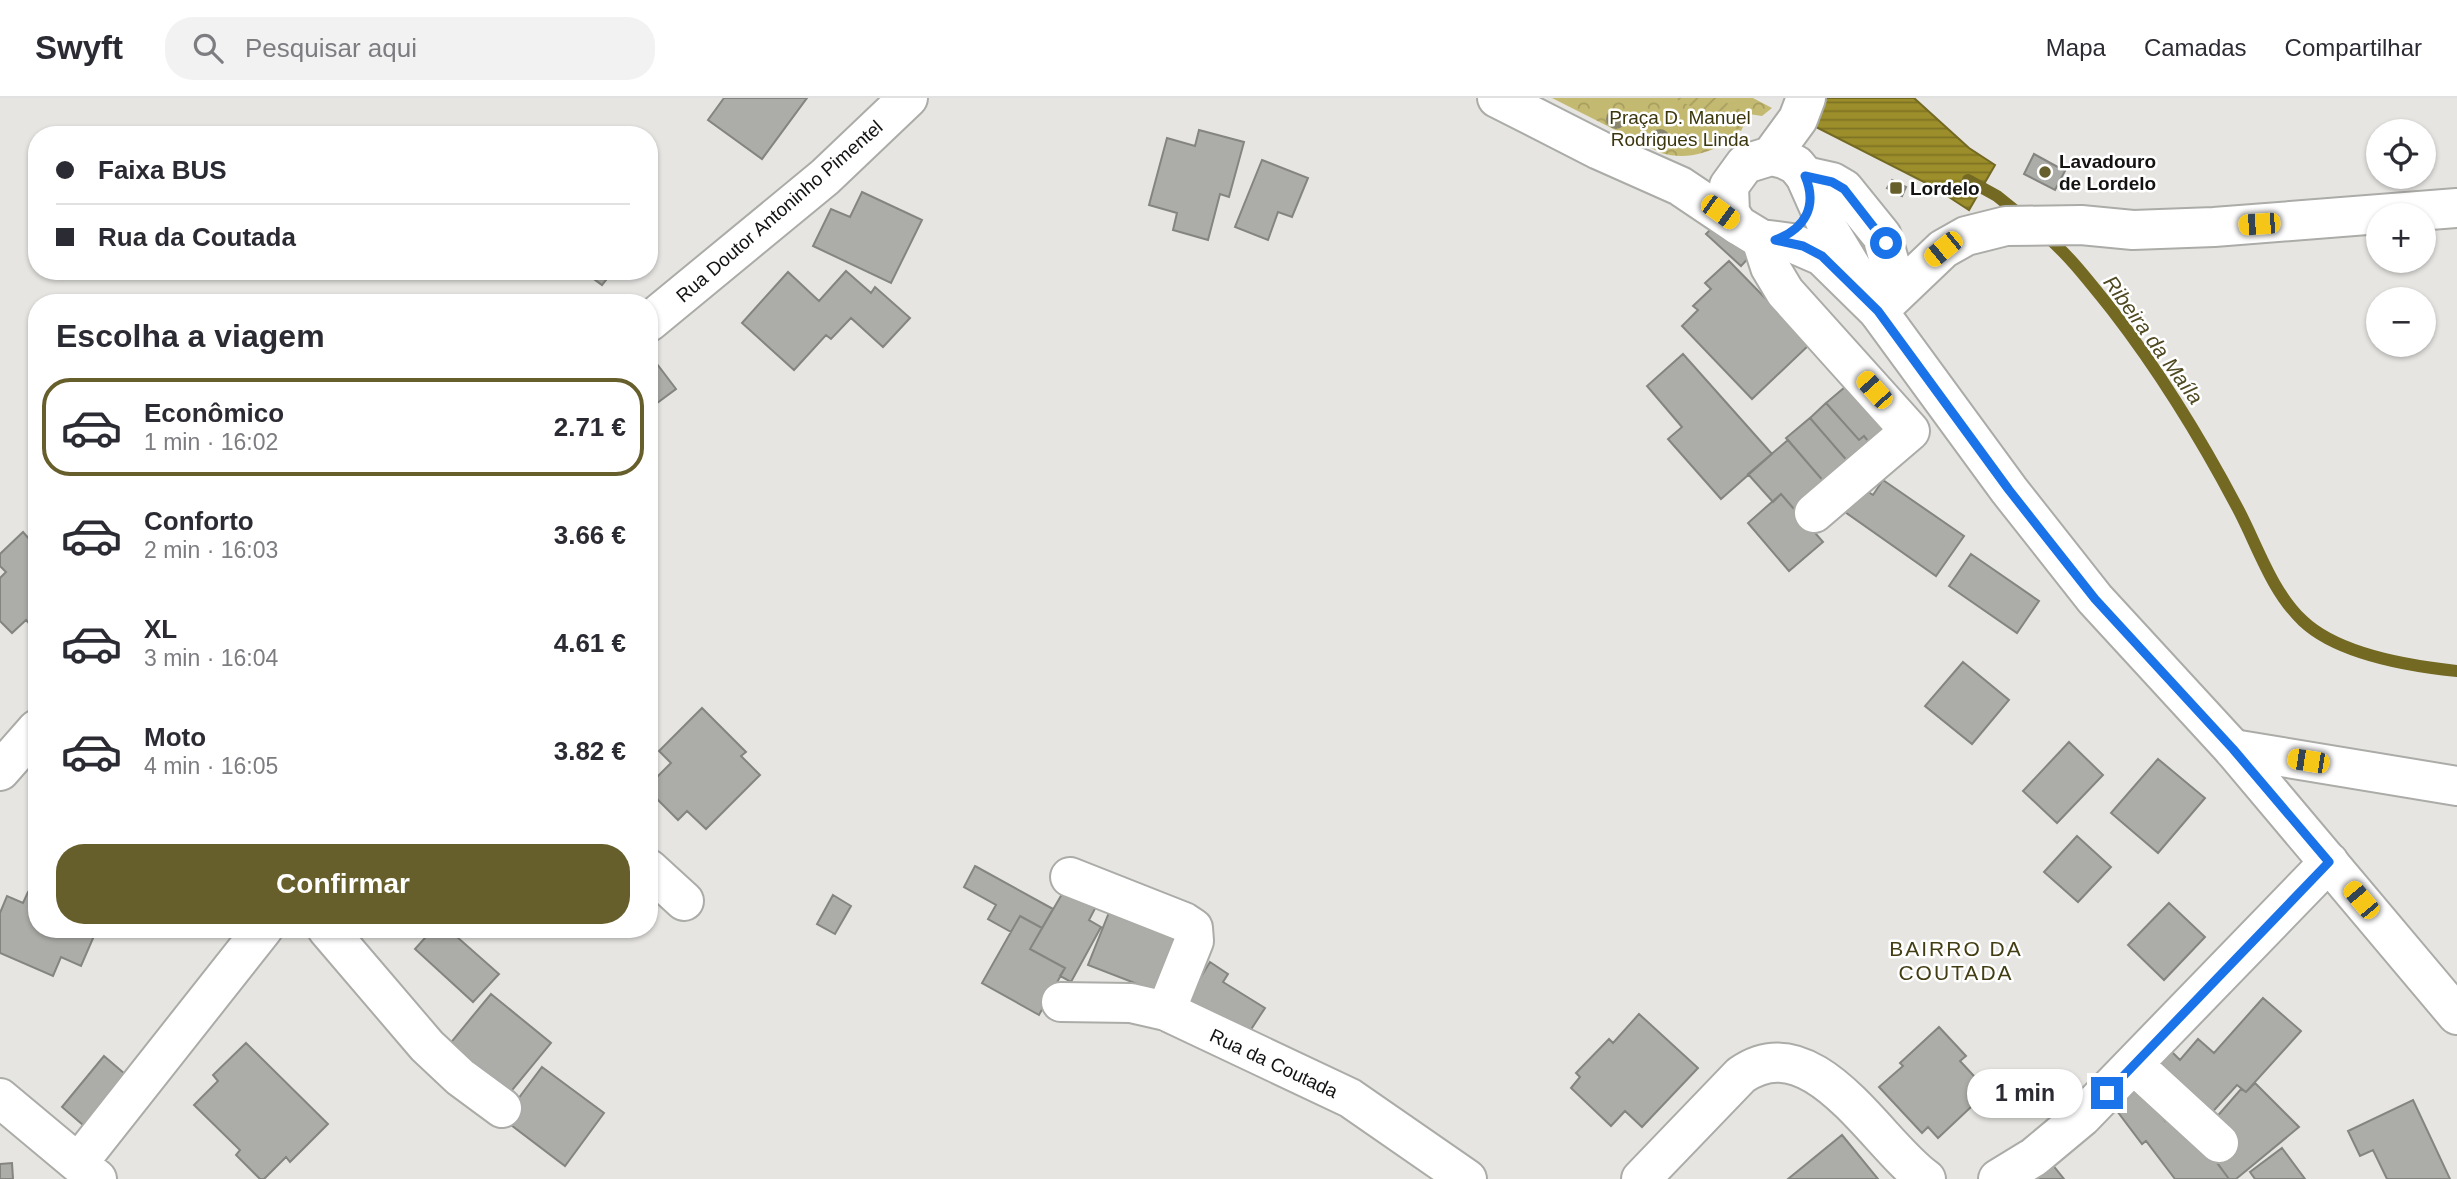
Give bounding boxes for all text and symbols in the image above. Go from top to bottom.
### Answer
search box [165,17,655,80]
text: Swyft [35,29,123,66]
icon: search [189,29,227,67]
text: Pesquisar aqui [245,33,417,63]
text: Mapa [2046,34,2106,61]
text: Camadas [2144,34,2247,61]
text: Compartilhar [2285,34,2422,61]
park label: Praça D. Manuel Rodrigues Linda [1609,107,1751,150]
street label: Rua Doutor Antoninho Pimentel [672,116,887,307]
map controls [2366,119,2436,357]
button: locate [2366,119,2436,189]
place label: Lavadouro de Lordelo [2059,151,2156,194]
text: Faixa BUS [98,155,227,185]
marker: Lavadouro de Lordelo [2037,164,2053,180]
place label: Lordelo [1910,178,1980,199]
marker: Lordelo [1888,180,1904,196]
car [1697,191,1744,233]
button: + [2366,203,2436,273]
car [2238,212,2281,236]
text: Rua da Coutada [98,222,296,252]
route start [1870,227,1902,259]
car [1921,228,1966,270]
water label: Ribeira da Maíla [2099,271,2208,408]
button: − [2366,287,2436,357]
text: Escolha a viagem [56,318,325,354]
car [1853,367,1896,413]
icon: car [60,396,123,459]
text: Econômico [144,398,284,428]
text: 2.71 € [554,412,626,442]
text: 1 min · 16:02 [144,429,278,455]
icon: car [60,504,123,567]
text: Conforto [144,506,254,536]
text: 3.66 € [554,520,626,550]
text: 2 min · 16:03 [144,537,278,563]
icon: car [60,612,123,675]
text: XL [144,614,177,644]
text: 4.61 € [554,628,626,658]
text: 3 min · 16:04 [144,645,278,671]
icon: car [60,720,123,783]
text: Moto [144,722,206,752]
text: 3.82 € [554,736,626,766]
car [2286,747,2331,775]
text: 4 min · 16:05 [144,753,278,779]
button: Confirmar [56,844,630,924]
car [2340,877,2383,923]
district label: BAIRRO DA COUTADA [1889,937,2023,984]
street label: Rua da Coutada [1207,1025,1341,1102]
callout: 1 min [1967,1068,2082,1118]
route end [2091,1077,2123,1109]
text: 1 min [1995,1080,2055,1106]

